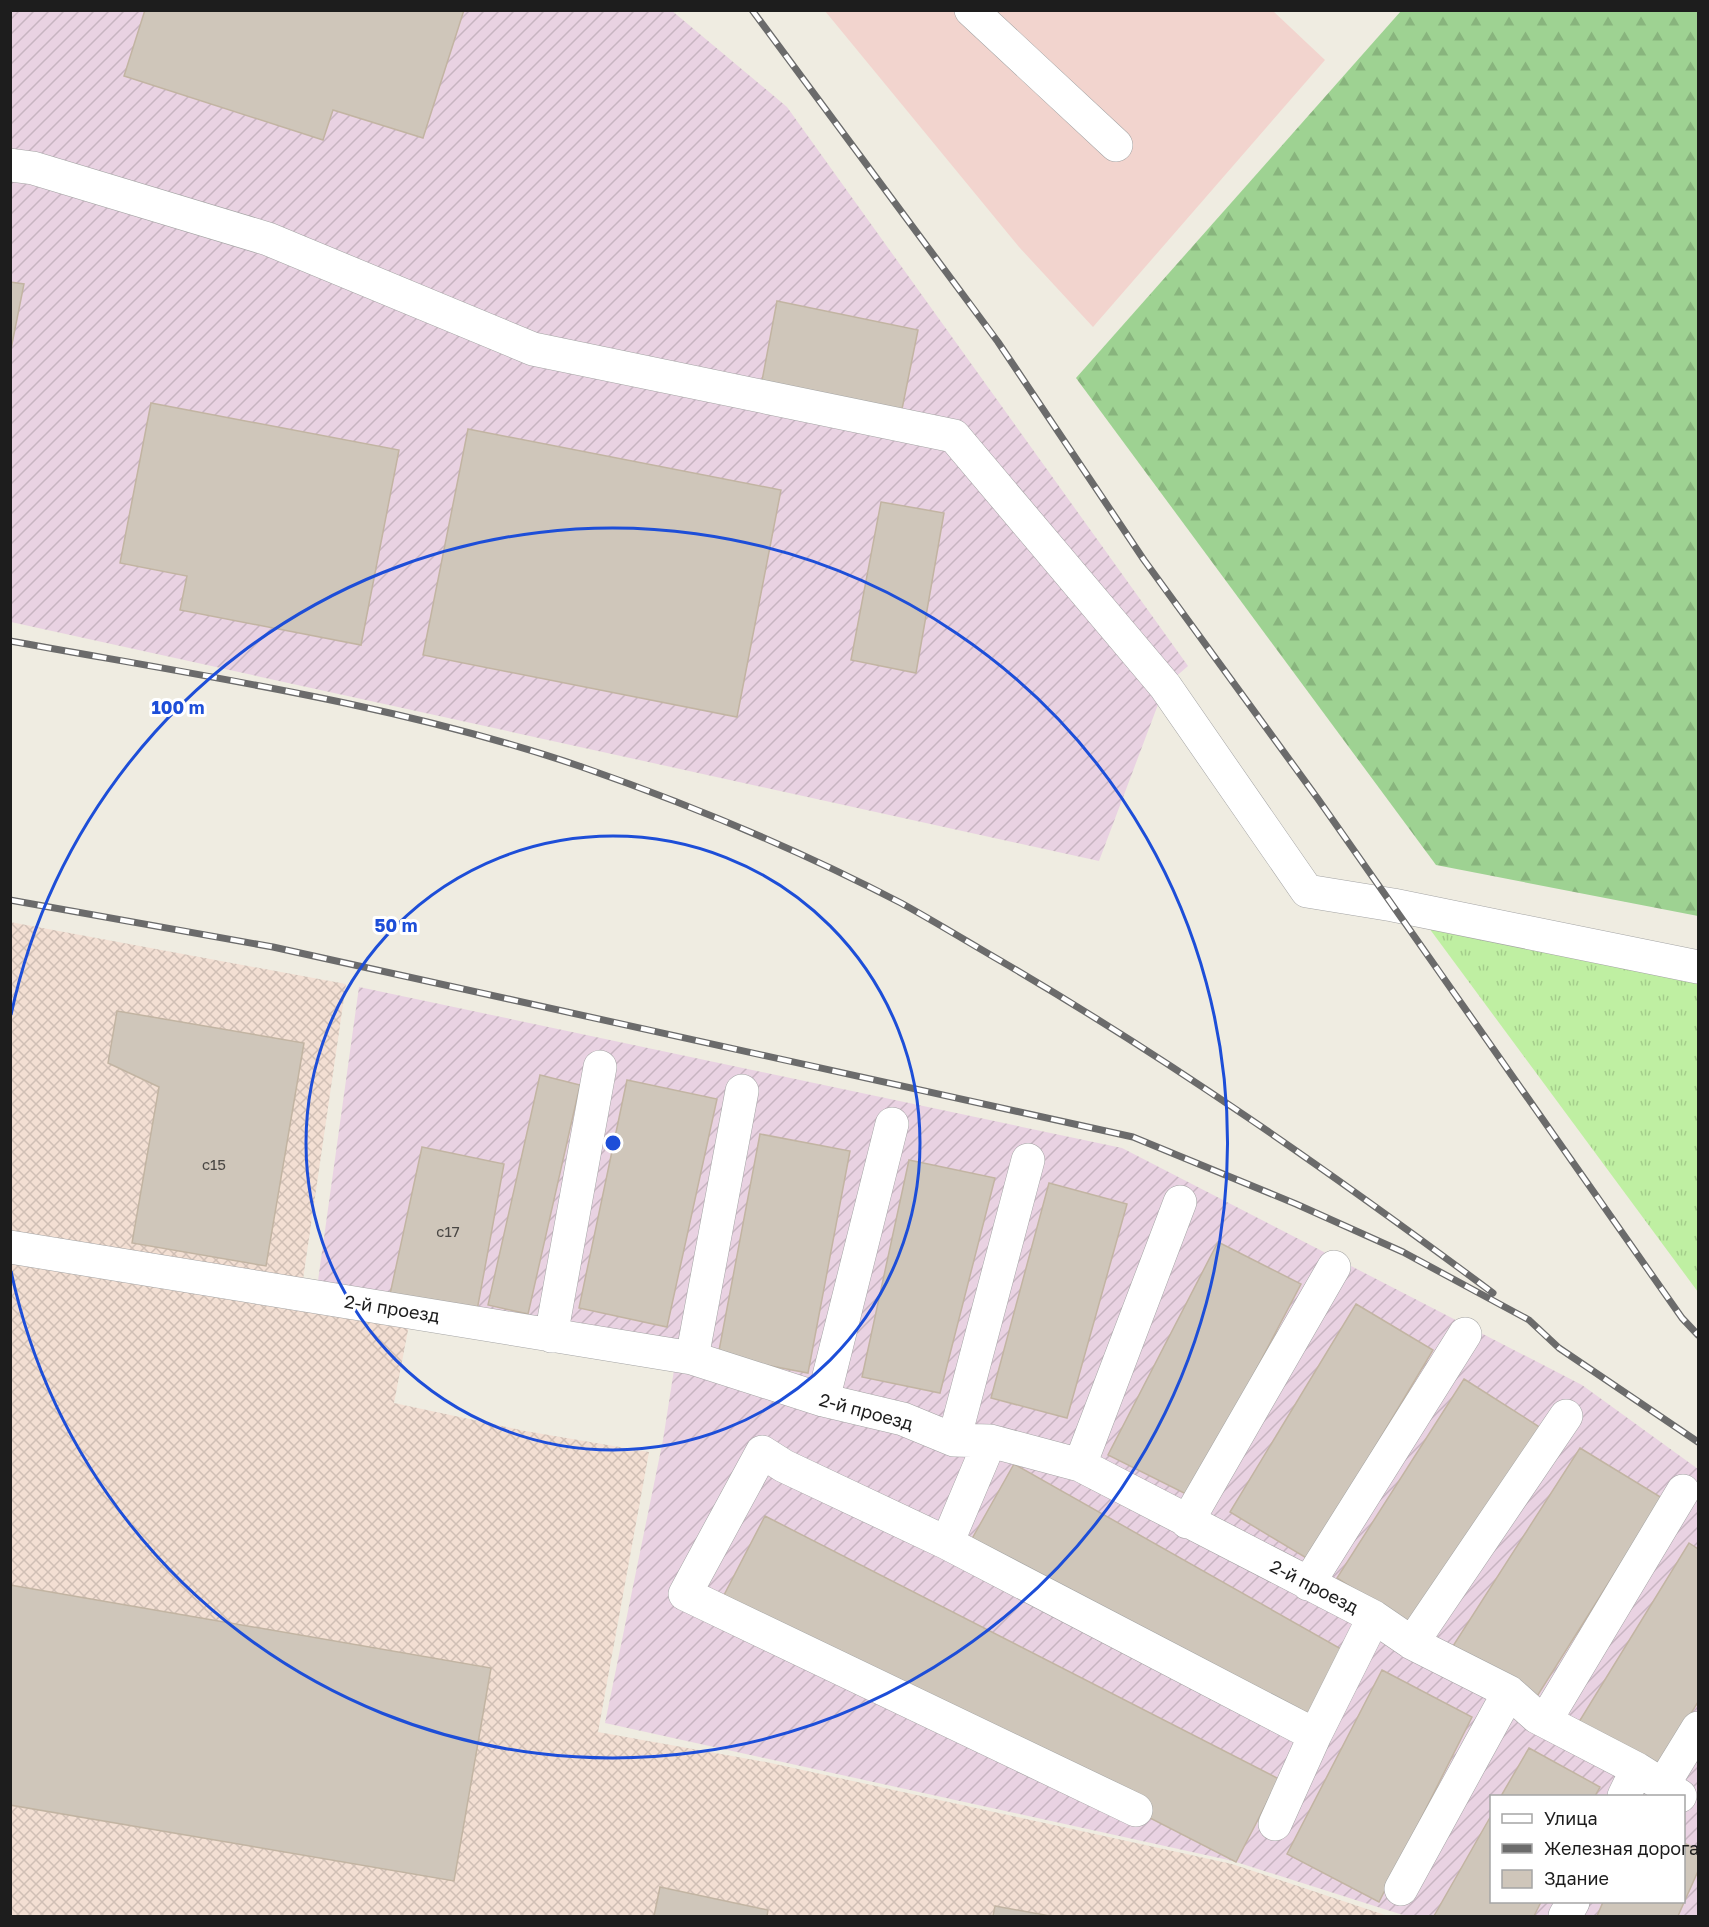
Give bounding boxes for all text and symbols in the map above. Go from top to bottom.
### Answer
text: 100 m [152,696,204,718]
text: 50 m [375,914,417,936]
centre of rings [603,1133,623,1153]
house number: с15 [202,1155,226,1173]
house number: с17 [436,1222,460,1240]
street label: 2-й проезд [343,1290,441,1326]
street label: 2-й проезд [817,1388,916,1434]
street label: 2-й проезд [1267,1554,1362,1618]
legend [1490,1795,1685,1903]
text: Улица [1544,1807,1598,1829]
text: Железная дорога [1544,1837,1699,1859]
text: Здание [1544,1867,1609,1889]

